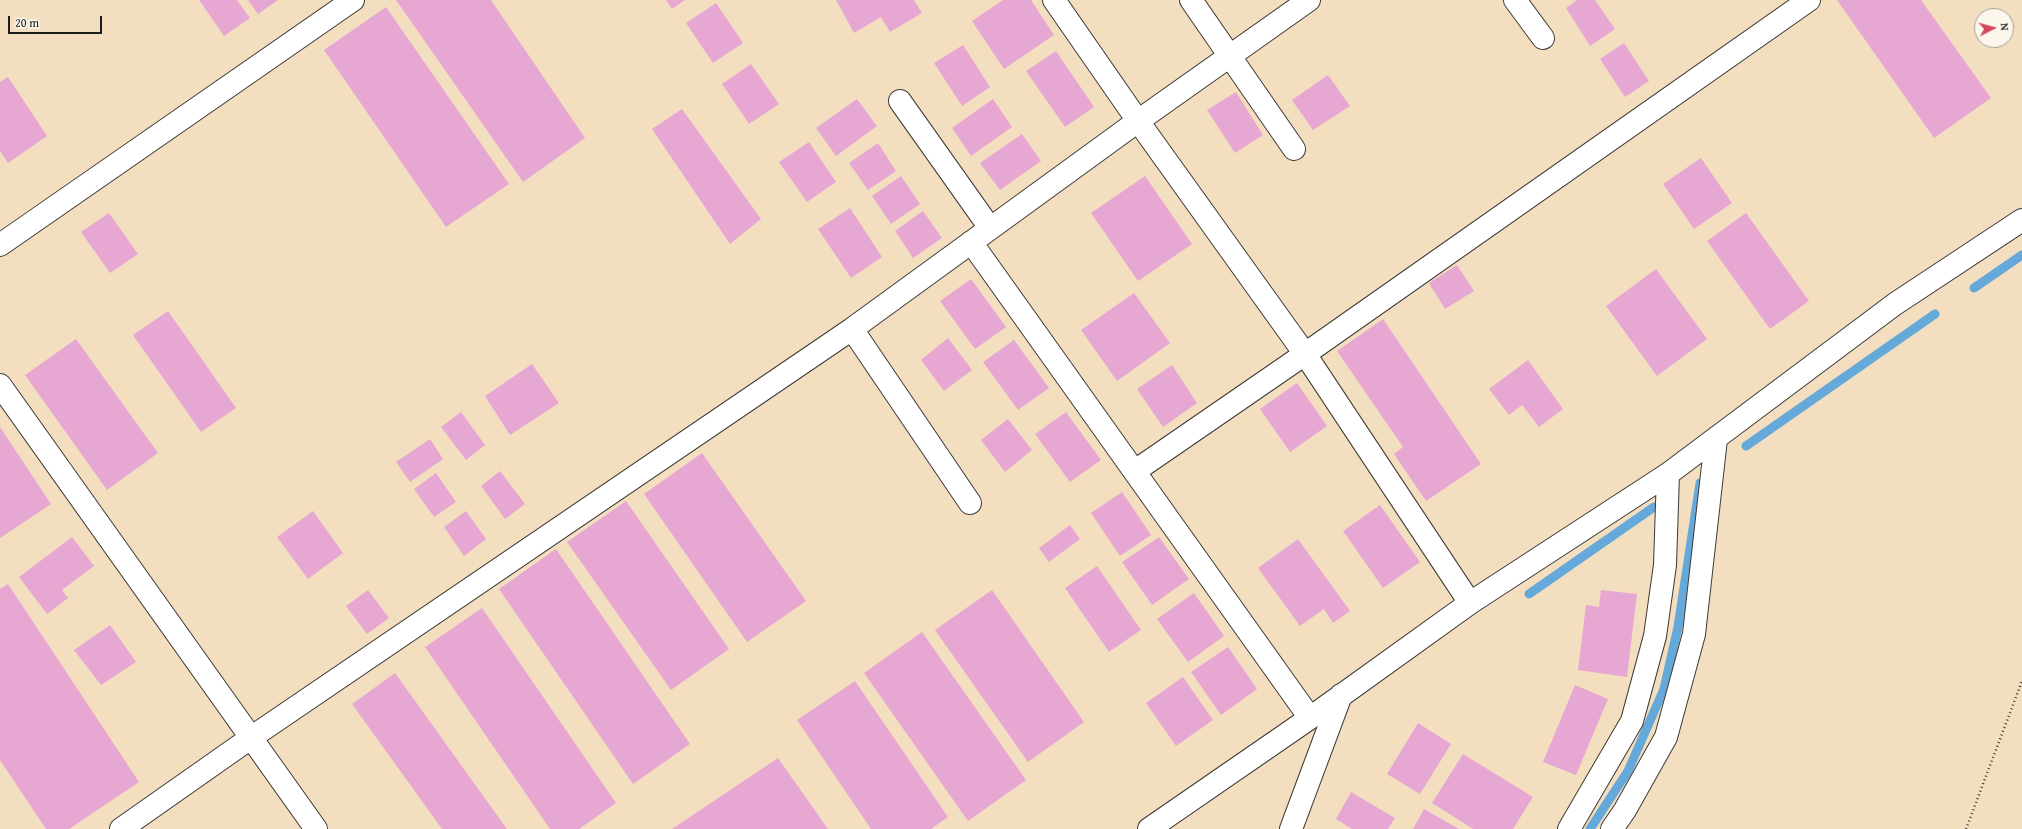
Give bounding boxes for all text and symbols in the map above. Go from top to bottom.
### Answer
scale bar [10,8,104,34]
north arrow [1974,8,2014,48]
text: 20 m [15,14,39,31]
text: N [1997,22,2013,31]

